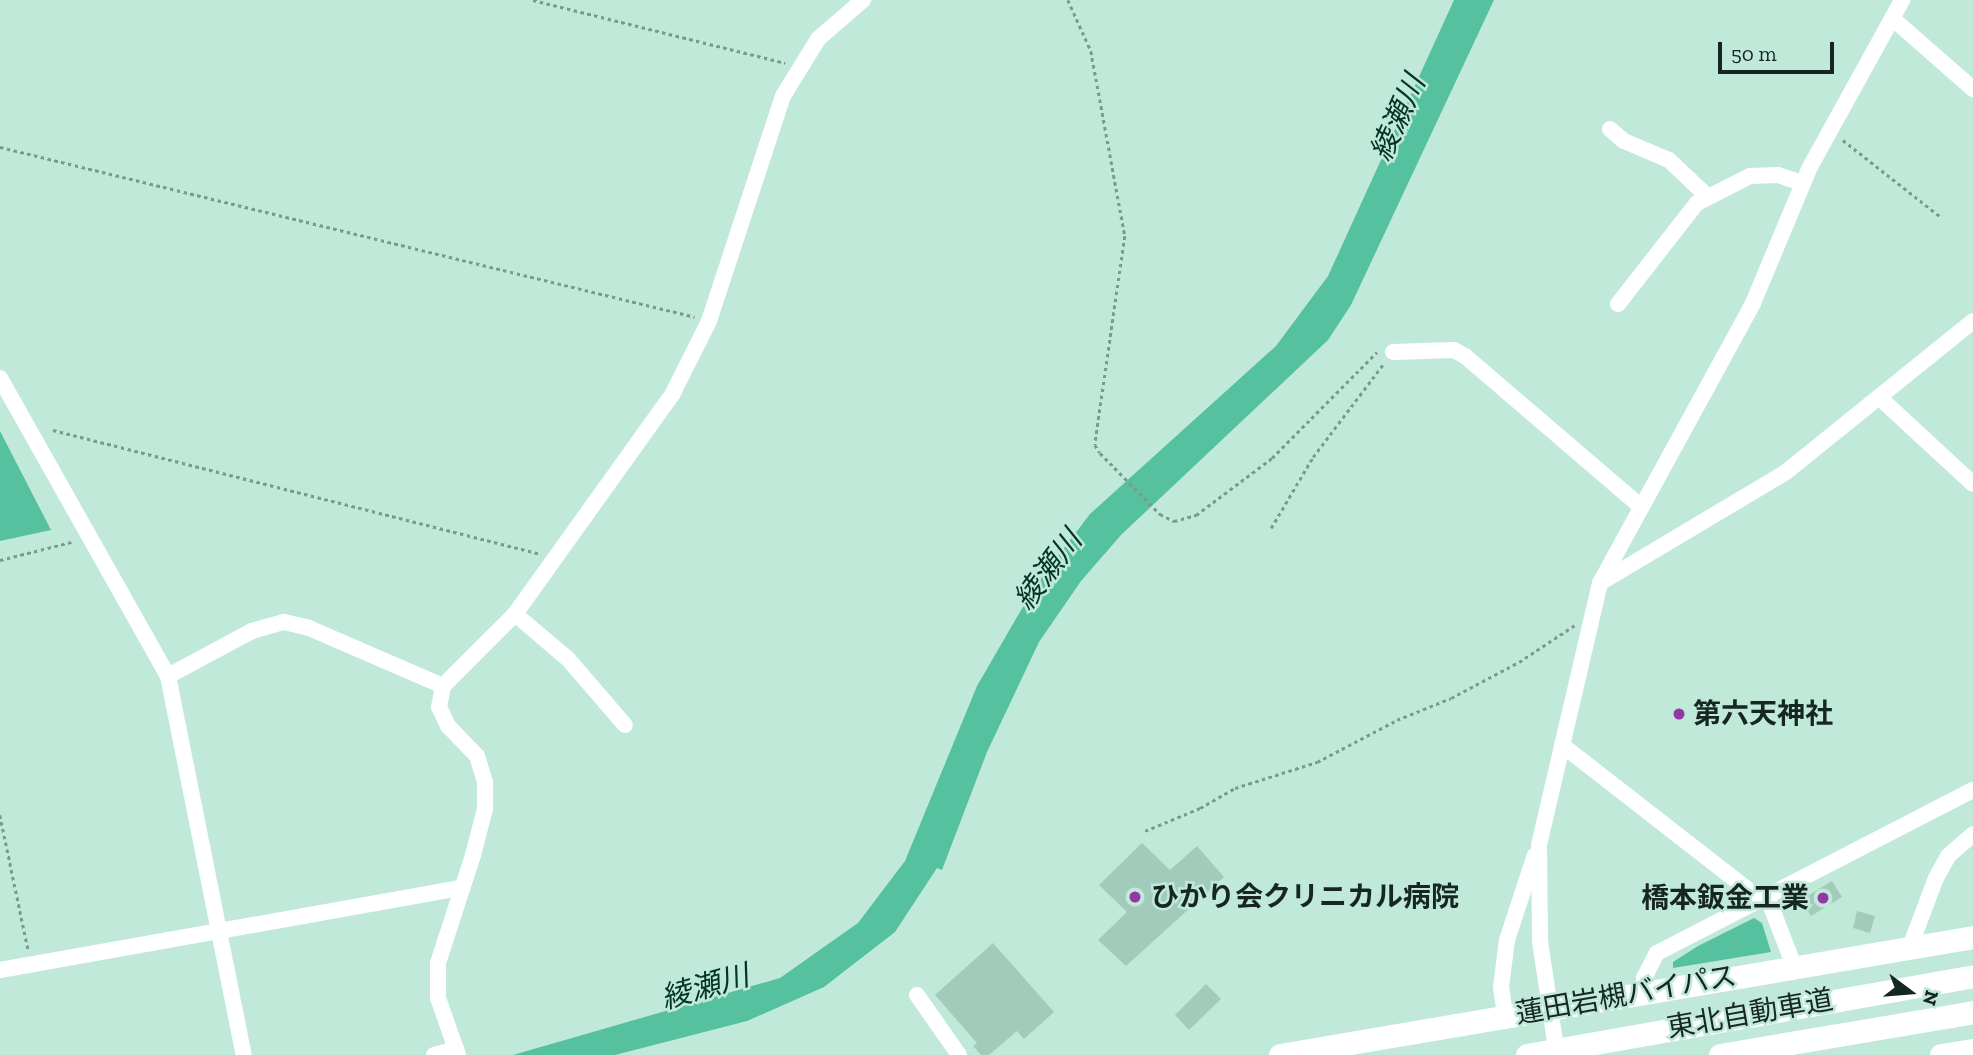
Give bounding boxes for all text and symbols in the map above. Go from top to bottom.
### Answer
scale bar [1721,28,1836,72]
text: 50 m [1731,41,1777,66]
water label: 綾瀬川 [1363,70,1433,166]
water label: 綾瀬川 [1007,523,1089,617]
place label: 第六天神社 [1693,697,1833,731]
marker: 第六天神社 [1671,706,1687,722]
place label: ひかり会クリニカル病院 [1151,880,1459,914]
place label: 橋本鈑金工業 [1641,881,1809,915]
marker: ひかり会クリニカル病院 [1125,887,1145,907]
marker: 橋本鈑金工業 [1815,890,1831,906]
water label: 綾瀬川 [657,957,753,1017]
north arrow [1875,957,1945,1027]
street label: 蓮田岩槻バイパス [1513,959,1739,1031]
street label: 東北自動車道 [1664,983,1836,1045]
text: N [1918,988,1944,1008]

